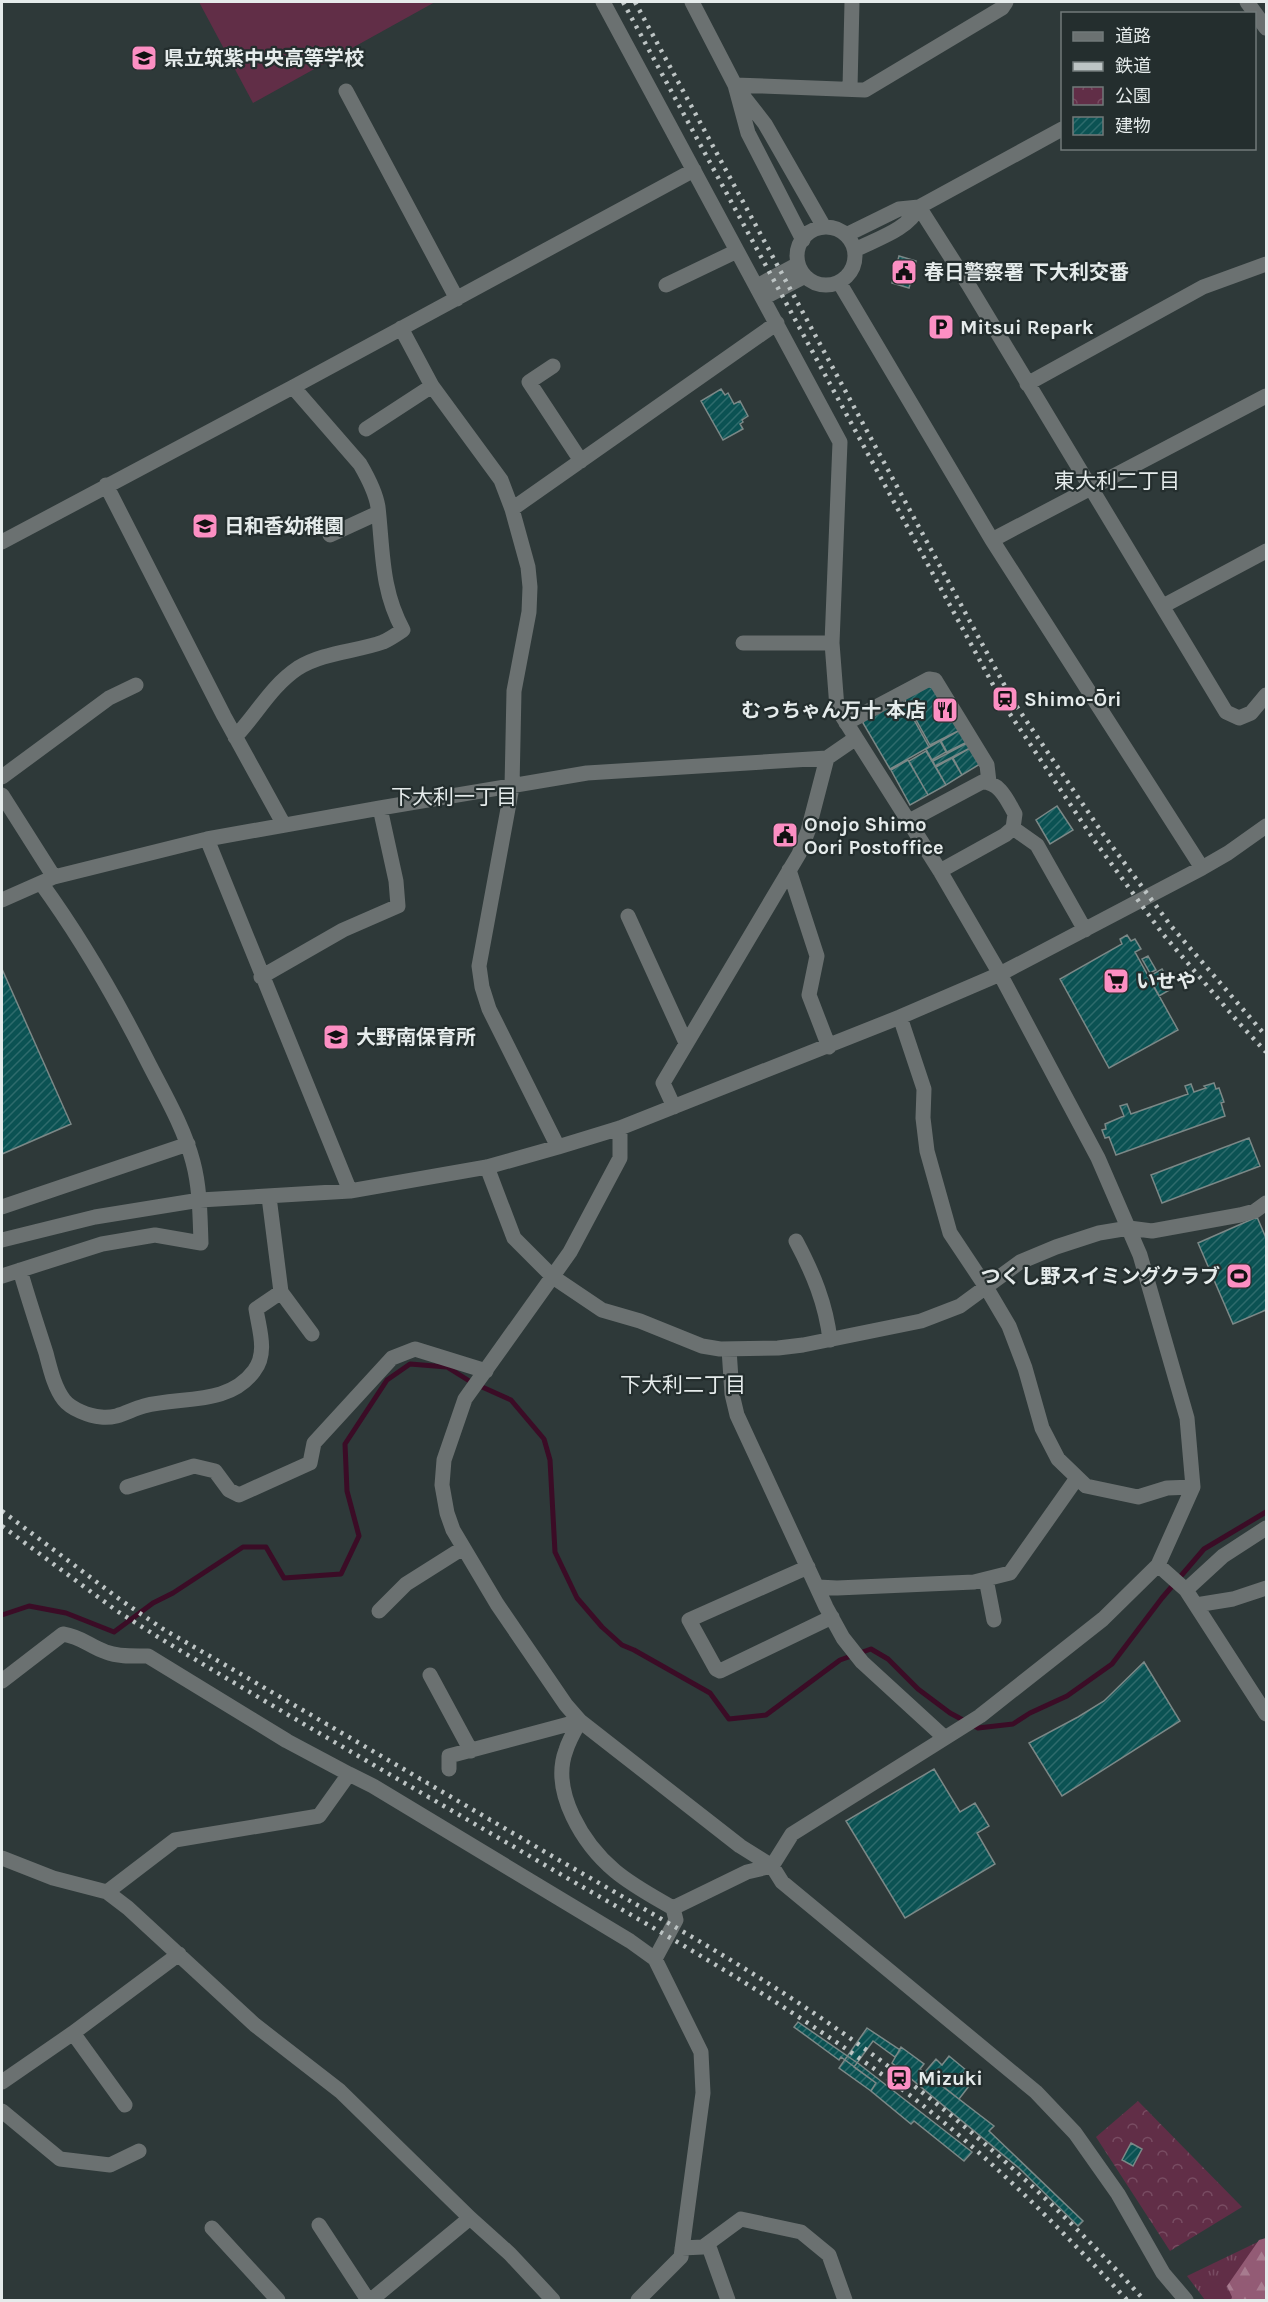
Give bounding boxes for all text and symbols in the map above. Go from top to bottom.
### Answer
legend [1061,12,1256,150]
text: 道路 [1115,25,1151,47]
school or university icon: 県立筑紫中央高等学校 [129,43,159,73]
place label: 県立筑紫中央高等学校 [164,47,364,70]
text: 鉄道 [1115,55,1151,77]
text: 公園 [1115,85,1151,107]
text: 建物 [1115,115,1151,137]
public building icon: 春日警察署 下大利交番 [889,257,919,287]
place label: 春日警察署 下大利交番 [924,261,1129,284]
parking icon: Mitsui Repark [926,312,956,342]
place label: Mitsui Repark [960,316,1094,339]
district label: 東大利二丁目 [1054,469,1180,493]
school or university icon: 日和香幼稚園 [190,511,220,541]
place label: 日和香幼稚園 [224,515,344,538]
station icon: Shimo-Ōri [990,684,1020,714]
place label: Shimo-Ōri [1024,688,1122,711]
restaurant icon: むっちゃん万十 本店 [930,695,960,725]
place label: むっちゃん万十 本店 [741,699,926,722]
district label: 下大利一丁目 [391,785,517,809]
place label: Onojo Shimo Oori Postoffice [804,813,944,859]
public building icon: Onojo Shimo Oori Postoffice [770,820,800,850]
supermarket icon: いせや [1101,966,1131,996]
place label: いせや [1136,970,1196,993]
school or university icon: 大野南保育所 [321,1022,351,1052]
place label: 大野南保育所 [356,1026,476,1049]
sports icon: つくし野スイミングクラブ [1224,1261,1254,1291]
place label: つくし野スイミングクラブ [980,1265,1220,1288]
district label: 下大利二丁目 [620,1373,746,1397]
station icon: Mizuki [884,2063,914,2093]
place label: Mizuki [918,2067,983,2090]

